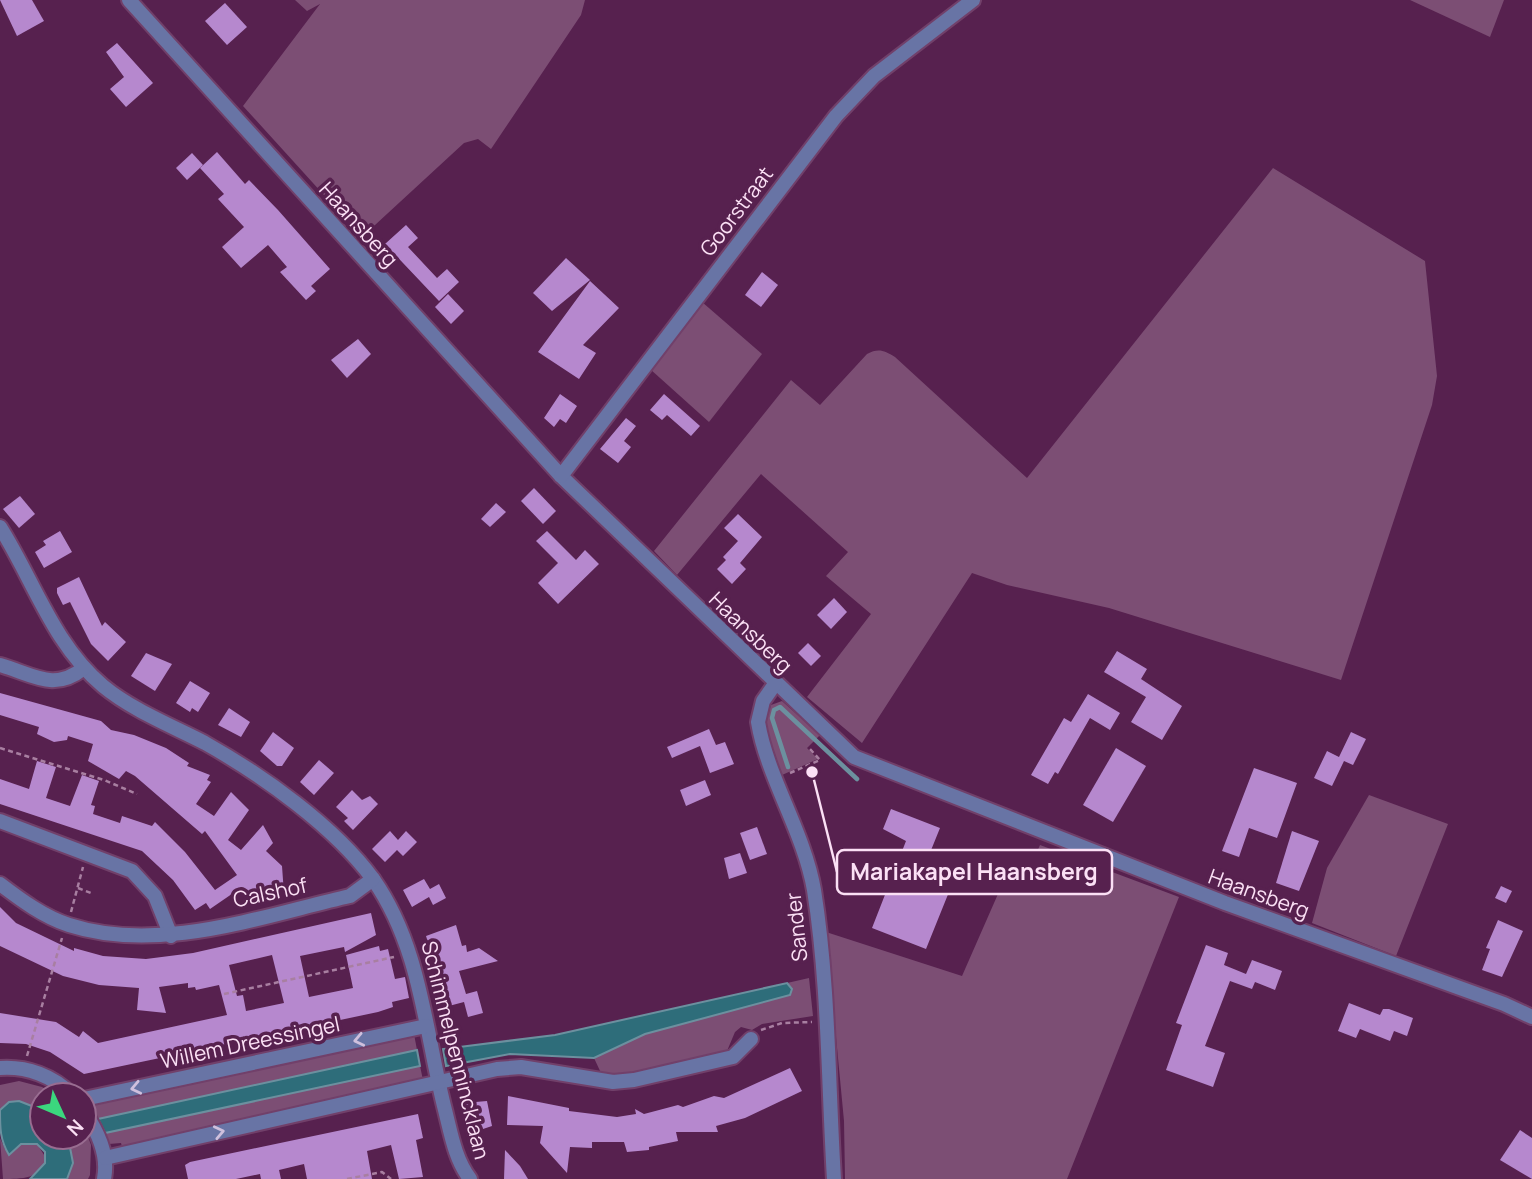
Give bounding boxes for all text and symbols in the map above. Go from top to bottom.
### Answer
street label: Goorstraat [693,161,779,261]
street label: Haansberg [313,175,405,273]
street label: Haansberg [703,585,799,679]
callout: Mariakapel Haansberg [837,850,1112,894]
text: Mariakapel Haansberg [850,855,1098,887]
street label: Haansberg [1205,862,1313,924]
street label: Calshof [230,870,310,913]
street label: Sander [778,891,814,963]
street label: Schimmelpennincklaan [415,938,497,1162]
street label: Willem Dreessingel [158,1009,342,1075]
one-way arrow [353,1032,365,1047]
one-way arrow [130,1080,142,1094]
north arrow [28,1081,98,1151]
text: N [61,1114,89,1142]
one-way arrow [213,1126,225,1141]

